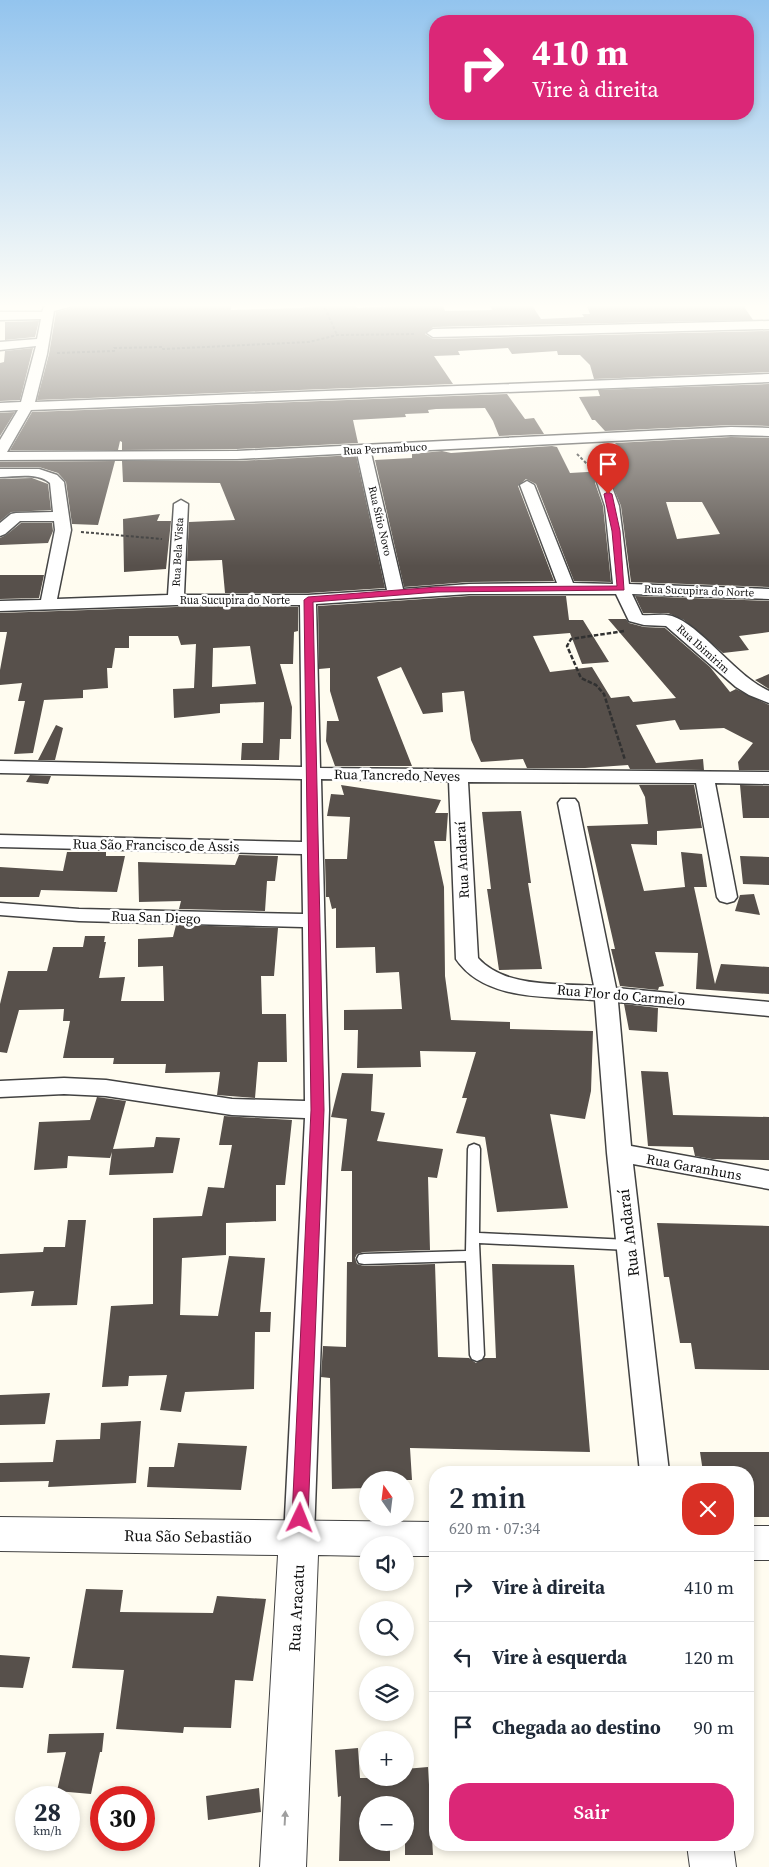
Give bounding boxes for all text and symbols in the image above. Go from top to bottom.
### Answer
text: 410 m [532,29,628,77]
icon: right [449,35,514,100]
text: Vire à direita [532,74,659,104]
street label: Rua Pernambuco [343,439,427,459]
pin [587,443,629,494]
icon: arrive [594,450,622,478]
street label: Rua Sítio Novo [365,485,395,557]
street label: Rua Bela Vista [169,517,187,587]
street label: Rua Sucupira do Norte [644,582,755,600]
street label: Rua Sucupira do Norte [180,593,291,608]
street label: Rua Ibimirim [673,621,733,677]
street label: Rua Tancredo Neves [334,764,460,786]
street label: Rua Andaraí [450,821,474,899]
street label: Rua São Francisco de Assis [72,834,240,856]
street label: Rua San Diego [111,905,201,929]
street label: Rua Flor do Carmelo [556,979,686,1011]
street label: Rua Garanhuns [645,1149,743,1185]
street label: Rua Andaraí [612,1188,644,1278]
north arrow [359,1471,414,1526]
map controls [359,1471,414,1851]
text: 2 min [449,1477,526,1518]
button: close [682,1483,734,1535]
position arrow [273,1491,325,1543]
text: 620 m · 07:34 [449,1517,540,1539]
street label: Rua São Sebastião [124,1524,252,1548]
button: sound [359,1536,414,1591]
street label: Rua Aracatu [283,1564,309,1652]
icon: right [449,1573,477,1601]
text: Vire à direita [492,1574,605,1600]
text: 410 m [684,1574,734,1600]
button: search [359,1601,414,1656]
icon: left [449,1643,477,1671]
text: Vire à esquerda [492,1644,627,1670]
text: 120 m [684,1644,734,1670]
button: layers [359,1666,414,1721]
icon: arrive [449,1713,477,1741]
text: Chegada ao destino [492,1714,661,1740]
text: 90 m [693,1714,734,1740]
button: + [359,1731,414,1786]
button: Sair [449,1783,734,1841]
speed limit sign: 30 [90,1786,155,1851]
text: 28 [34,1795,61,1829]
button: − [359,1796,414,1851]
one-way arrow [282,1810,290,1826]
text: km/h [33,1823,62,1839]

